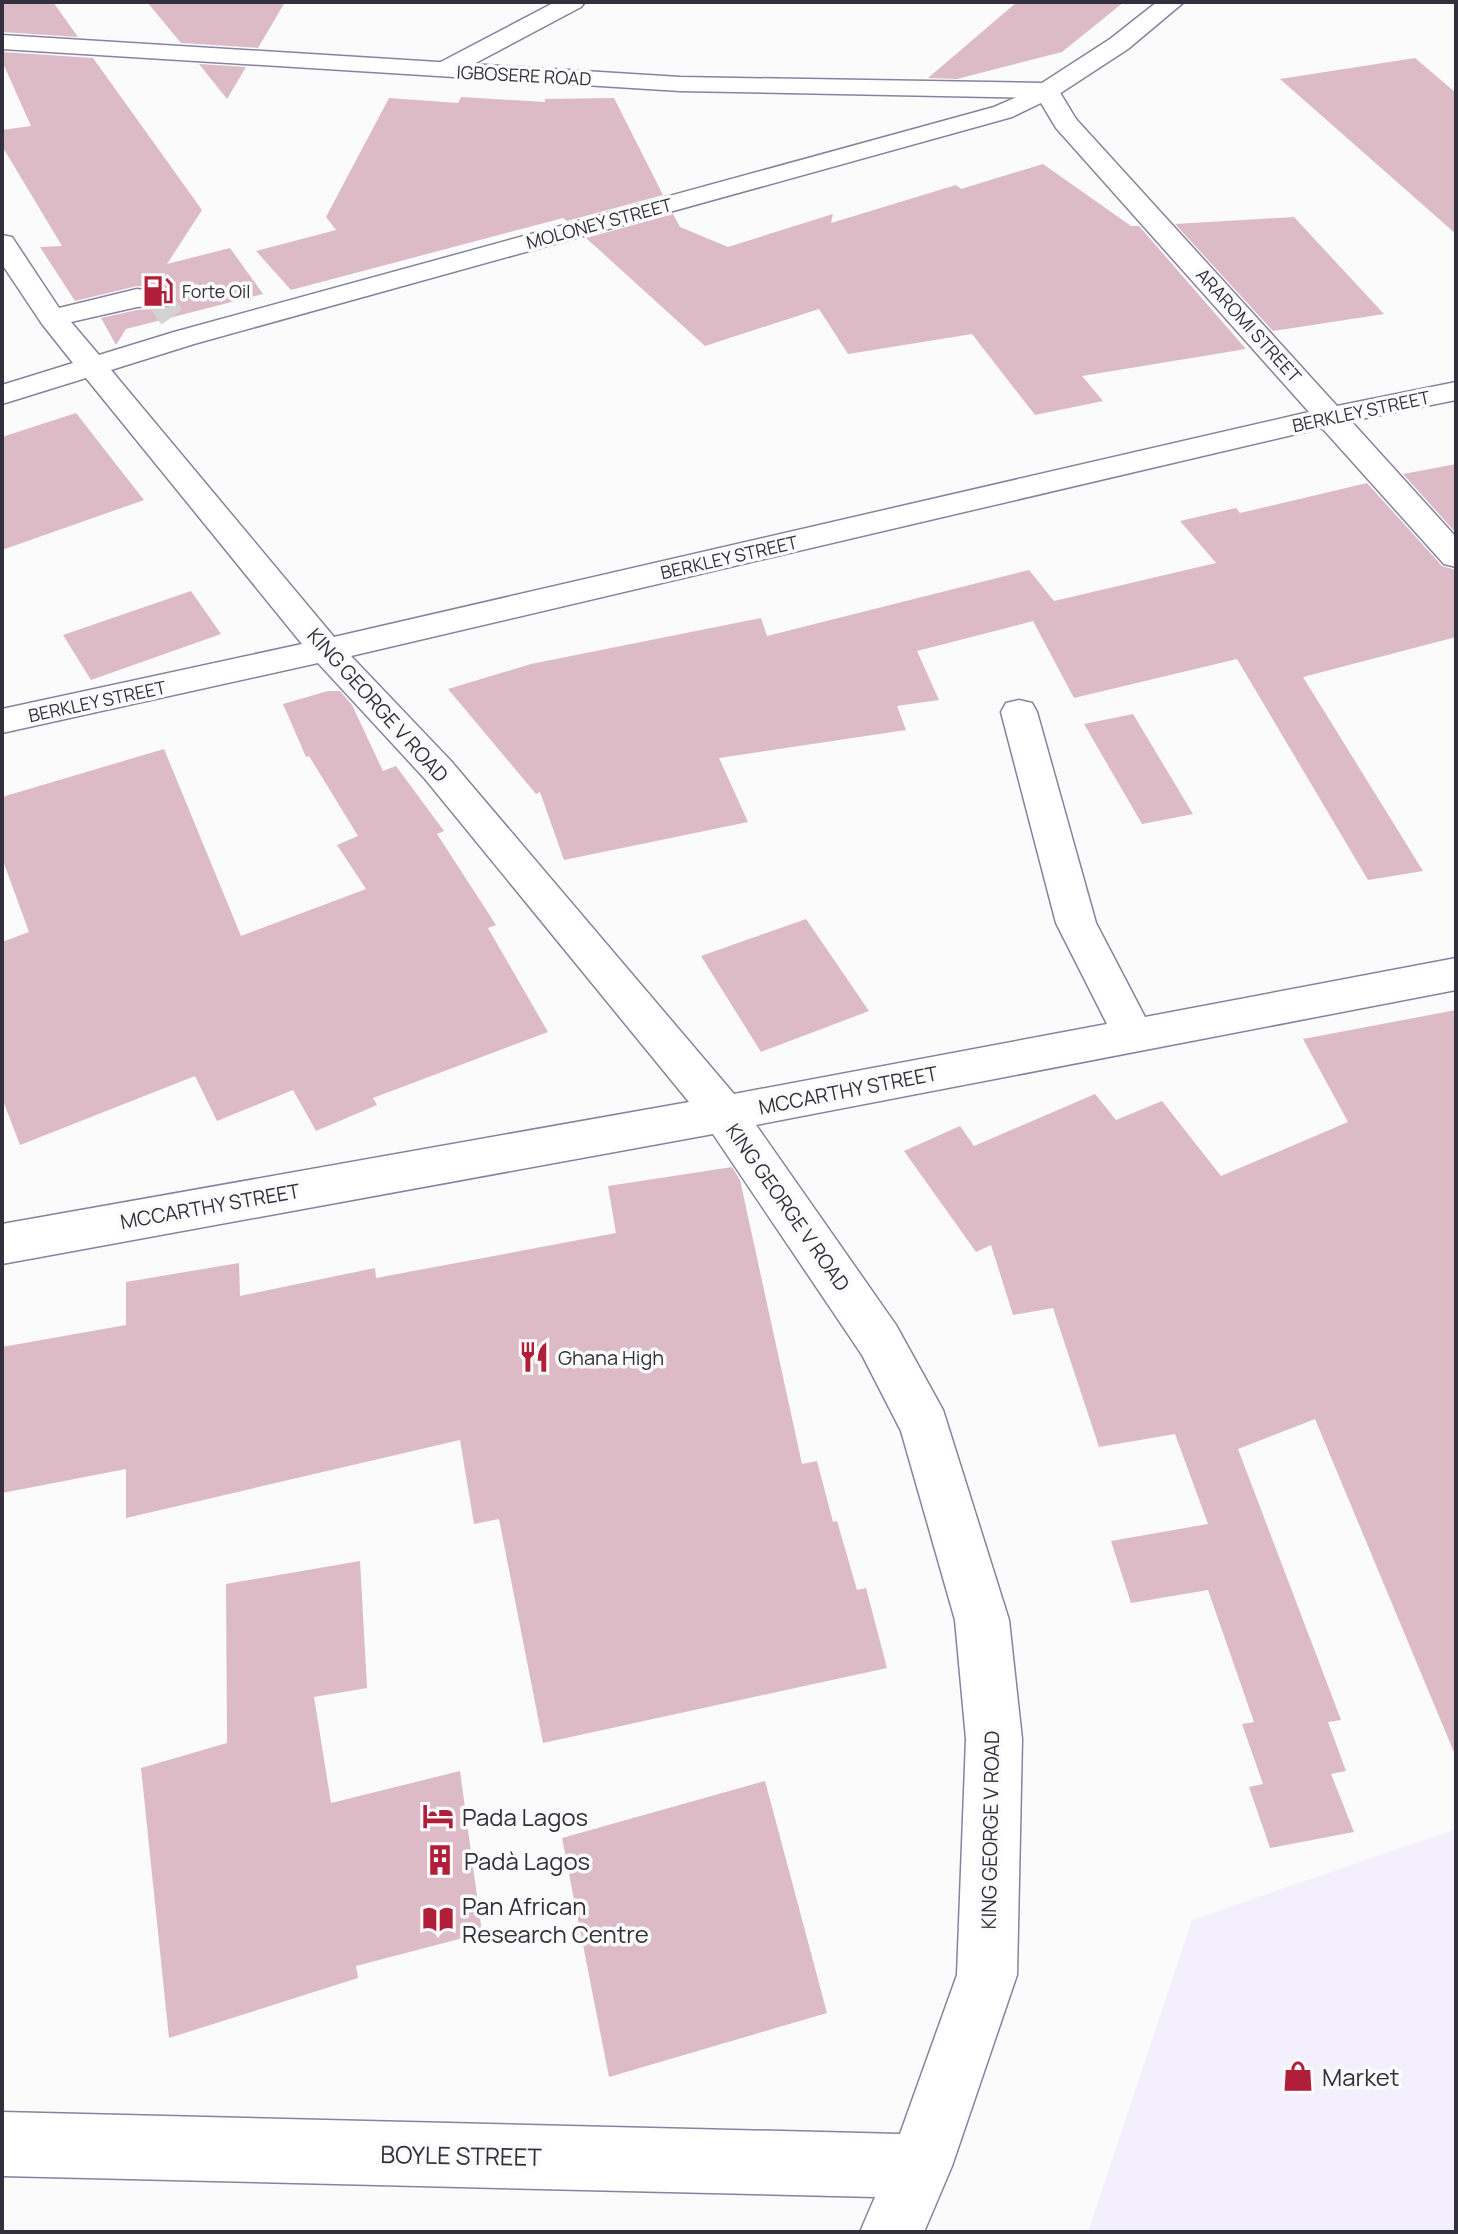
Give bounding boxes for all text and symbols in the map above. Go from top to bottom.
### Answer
street label: IGBOSERE ROAD [456,59,592,91]
street label: MOLONEY STREET [523,192,675,254]
street label: ARAROMI STREET [1191,263,1307,387]
fuel station icon: Forte Oil [141,274,175,308]
place label: Forte Oil [182,279,250,303]
street label: BERKLEY STREET [1290,385,1432,437]
street label: BERKLEY STREET [658,529,800,584]
street label: KING GEORGE V ROAD [301,622,455,788]
street label: BERKLEY STREET [26,675,168,727]
street label: MCCARTHY STREET [756,1059,940,1121]
street label: KING GEORGE V ROAD [720,1118,856,1296]
street label: MCCARTHY STREET [118,1177,302,1235]
restaurant icon: Ghana High [517,1340,551,1374]
place label: Ghana High [558,1344,664,1371]
street label: KING GEORGE V ROAD [975,1730,1005,1930]
hotel icon: Pada Lagos [421,1799,455,1833]
place label: Pada Lagos [462,1800,588,1833]
building icon: Padà Lagos [423,1843,457,1877]
place label: Padà Lagos [464,1844,590,1877]
place label: Pan African Research Centre [462,1889,649,1950]
library icon: Pan African Research Centre [421,1902,455,1936]
shop icon: Market [1281,2059,1315,2093]
place label: Market [1322,2060,1399,2093]
street label: BOYLE STREET [380,2137,543,2173]

